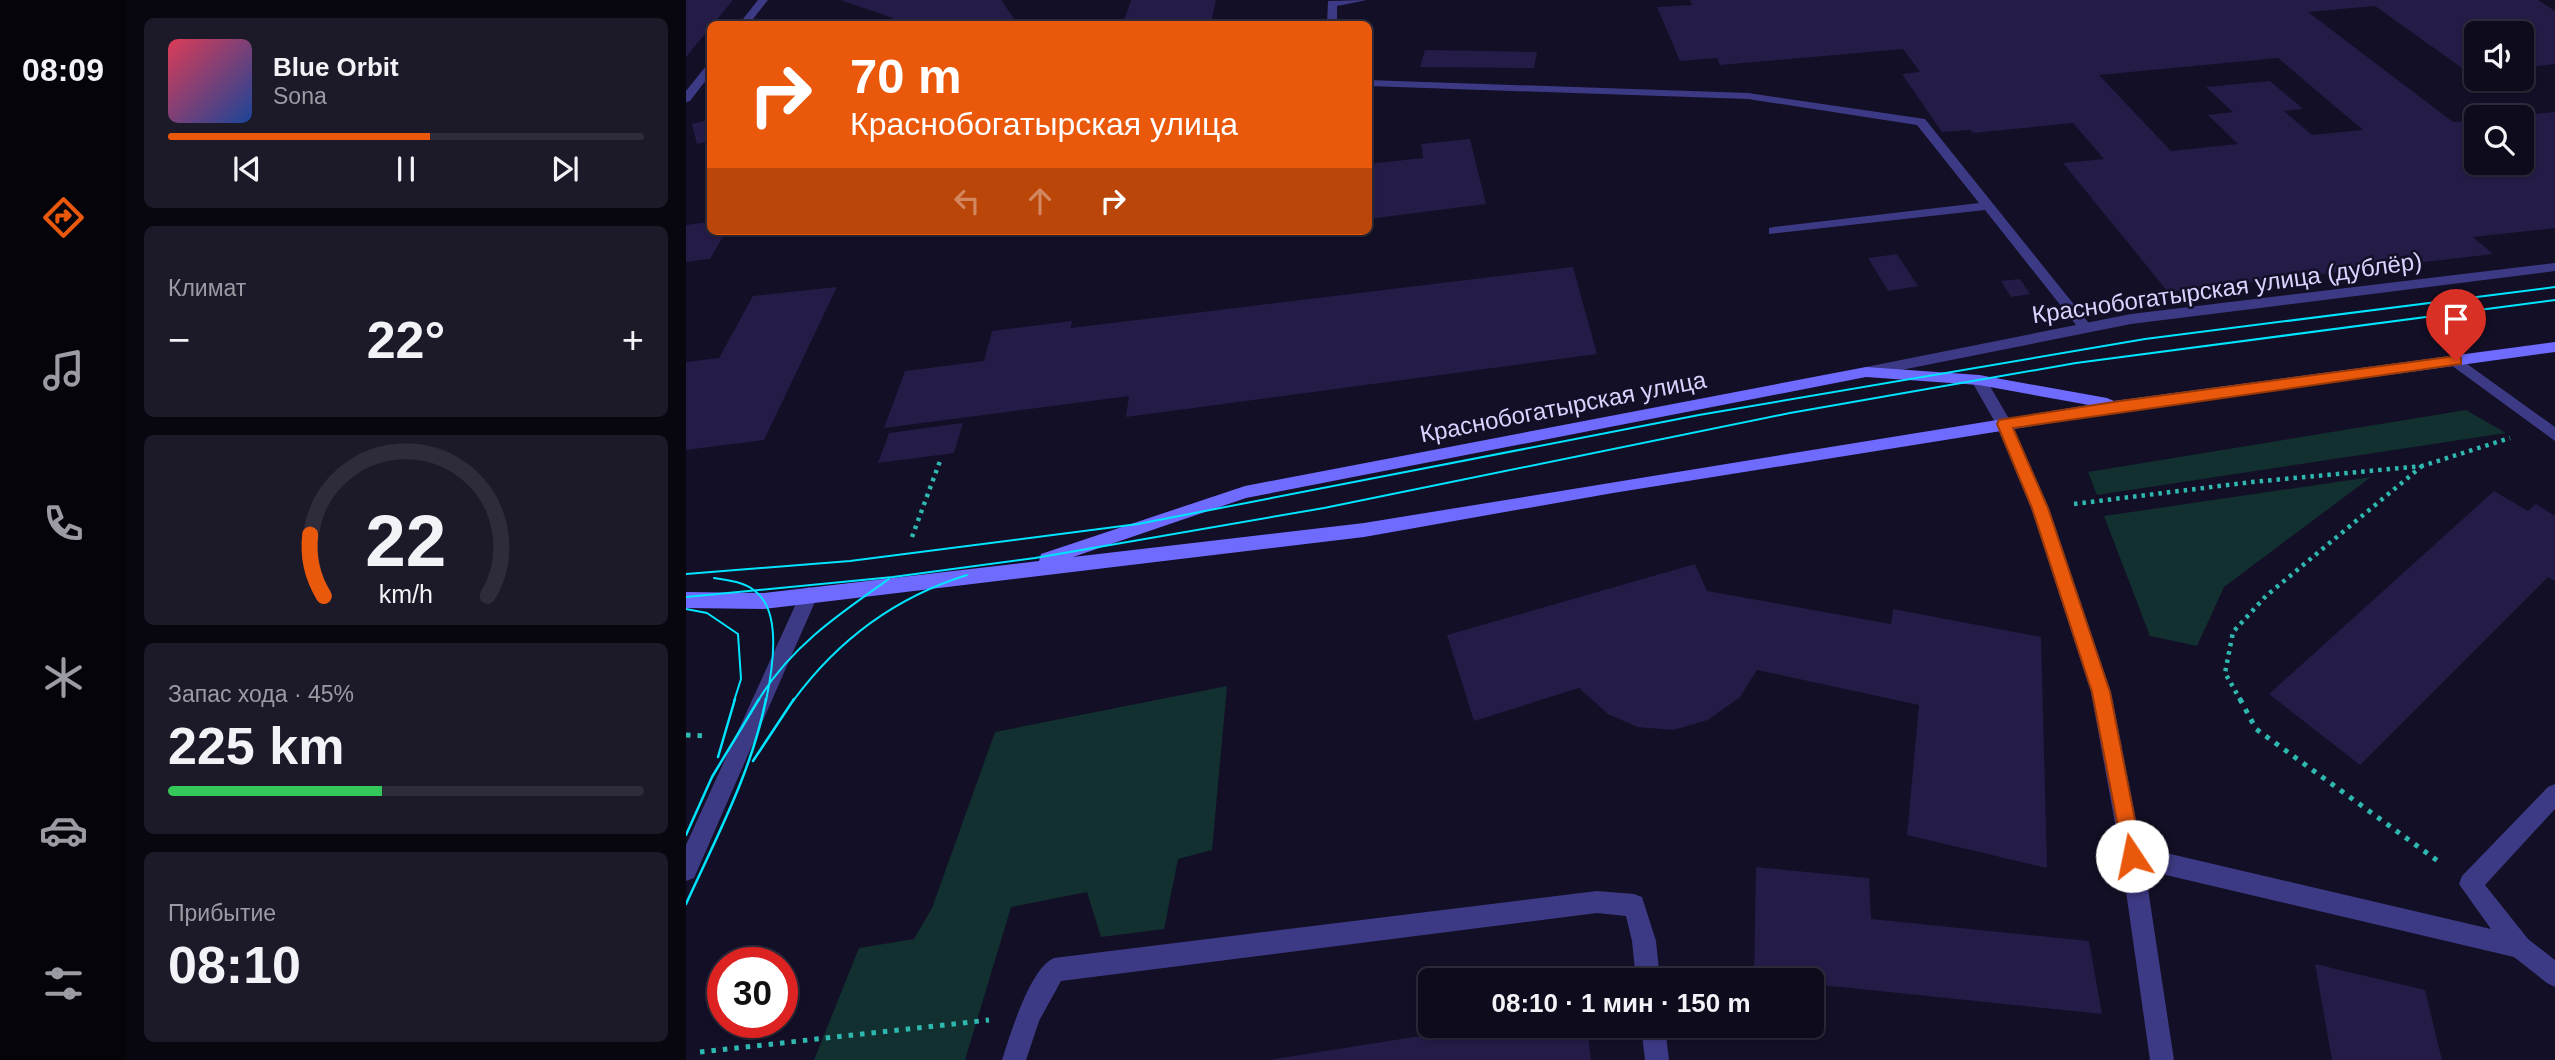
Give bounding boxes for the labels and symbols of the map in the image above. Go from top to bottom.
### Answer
street label: Краснобогатырская улица (дублёр) [2030,247,2424,328]
pin [2426,289,2486,361]
street label: Краснобогатырская улица [1417,365,1709,448]
position arrow [2095,819,2169,893]
speed limit sign: 30 [707,947,798,1038]

